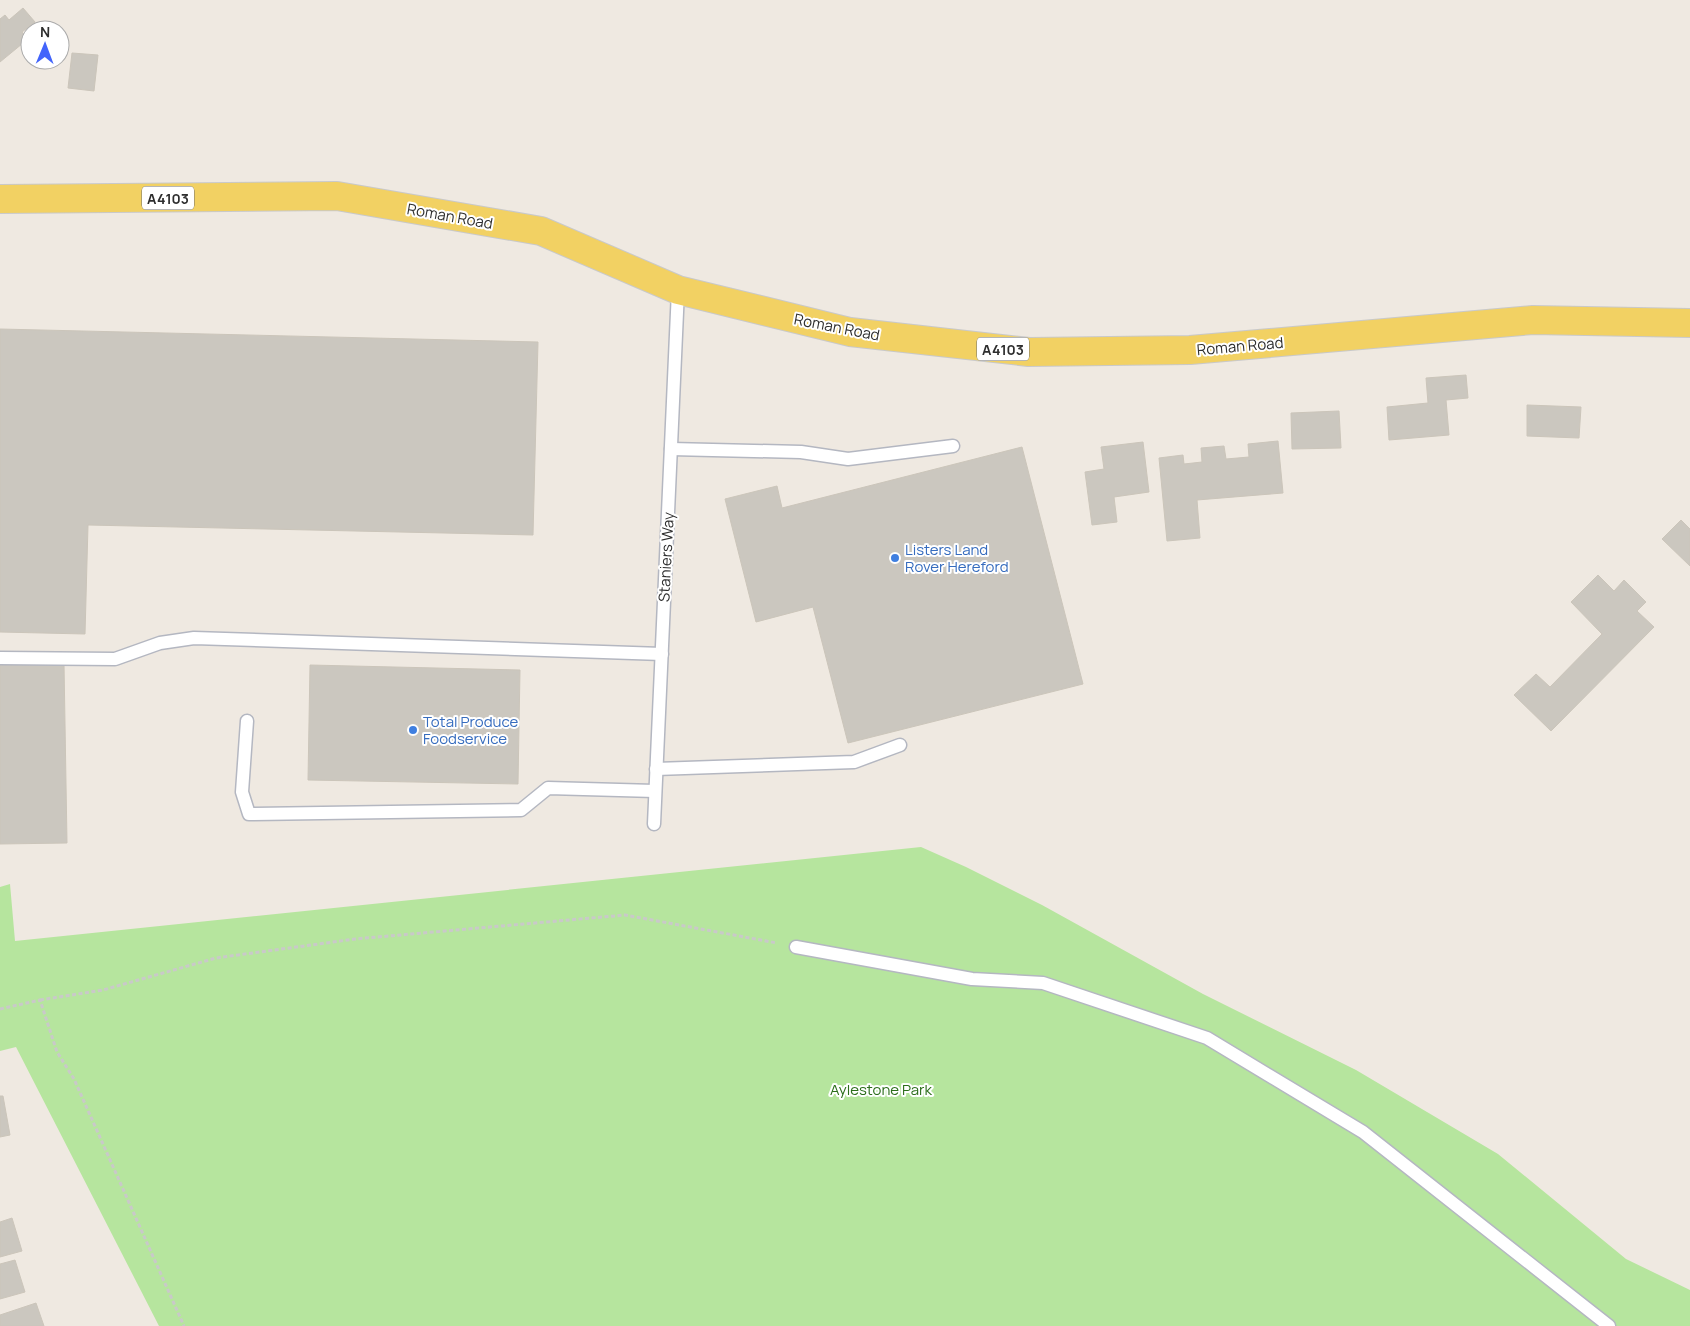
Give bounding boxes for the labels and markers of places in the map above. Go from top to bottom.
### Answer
place label: Listers Land Rover Hereford [905,539,1009,577]
marker: Listers Land Rover Hereford [889,552,901,564]
place label: Total Produce Foodservice [423,711,519,749]
marker: Total Produce Foodservice [407,724,419,736]

